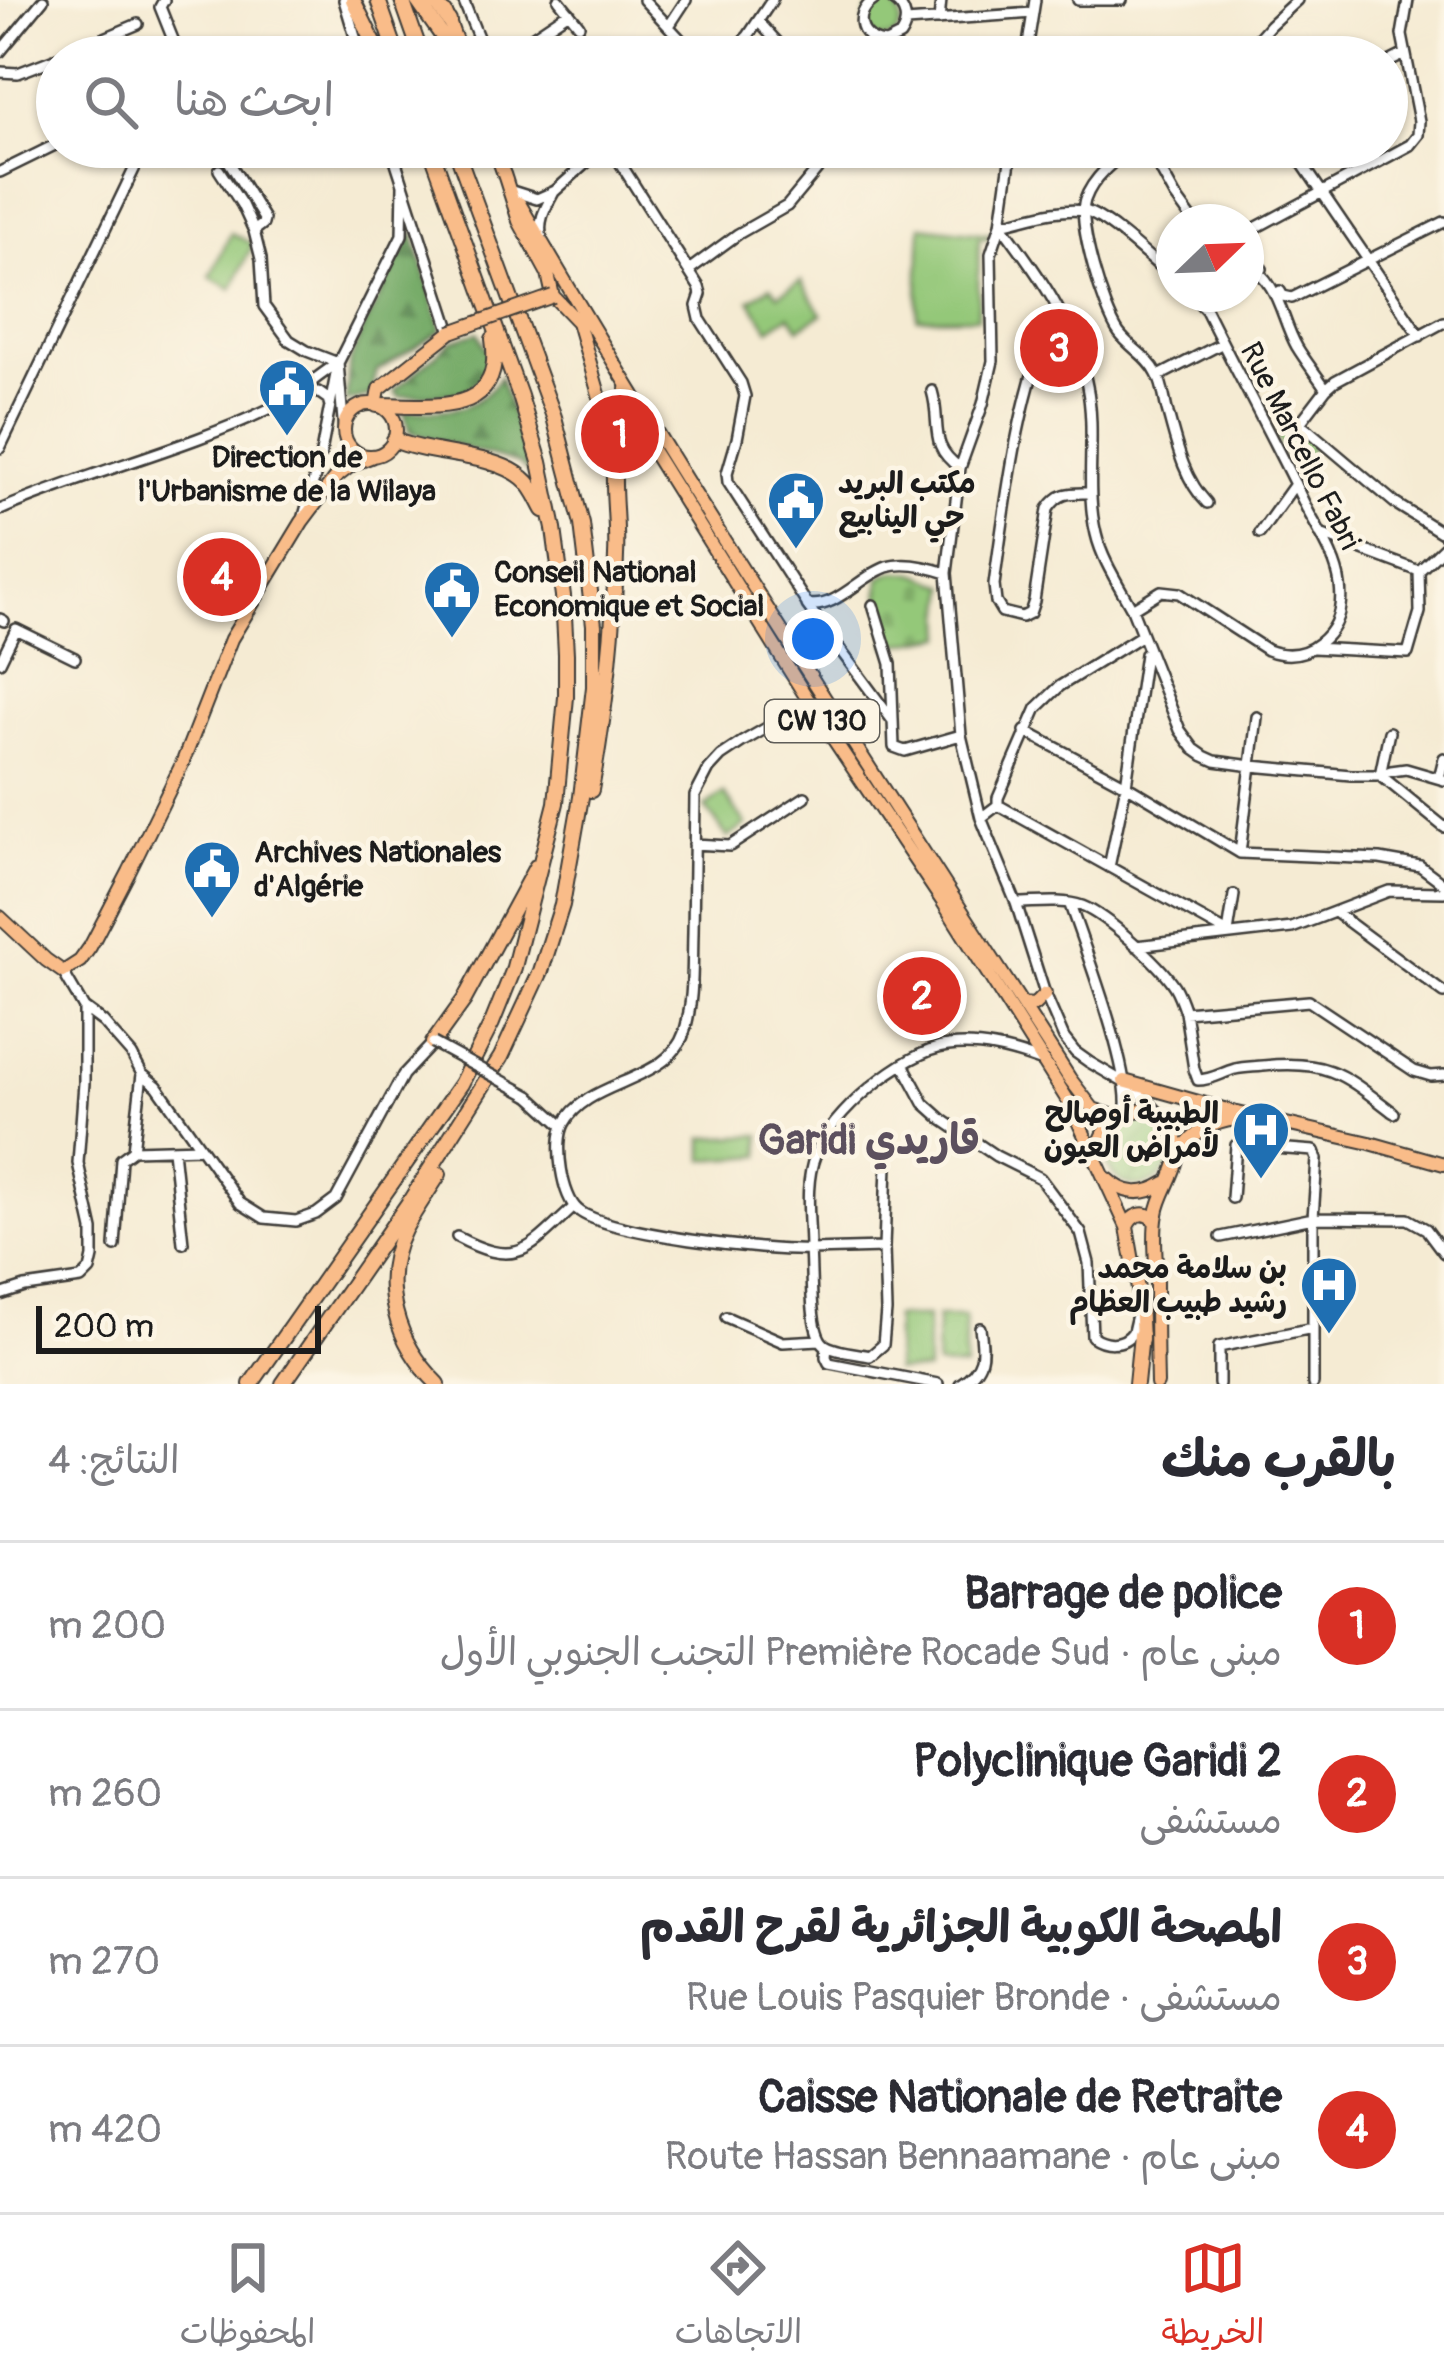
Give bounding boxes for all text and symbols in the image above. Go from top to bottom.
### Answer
search box [36,36,1408,168]
icon: search [78,69,144,135]
text: ابحث هنا [174,73,334,129]
north arrow [1156,204,1264,312]
pin: 3 [1020,303,1098,393]
street label: Rue Marcello Fabri [1232,336,1368,556]
public building icon: Direction de l'Urbanisme de la Wilaya [256,356,318,438]
pin: 1 [581,389,659,479]
place label: Direction de l'Urbanisme de la Wilaya [138,439,436,510]
place label: مكتب البريد حي الينابيع [838,465,976,543]
public building icon: مكتب البريد حي الينابيع [765,469,827,551]
pin: 4 [183,532,261,622]
place label: Conseil National Economique et Social [494,554,765,625]
public building icon: Conseil National Economique et Social [421,558,483,640]
your location [783,609,843,669]
road number: CW 130 [765,700,879,742]
place label: Archives Nationales d'Algérie [254,834,502,905]
public building icon: Archives Nationales d'Algérie [181,838,243,920]
pin: 2 [883,951,961,1041]
place label: الطبيبة أوصالح لأمراض العيون [1044,1094,1219,1166]
hospital icon: الطبيبة أوصالح لأمراض العيون [1230,1099,1292,1181]
district label: Garidi قاريدي [758,1115,980,1170]
place label: بن سلامة محمد رشيد طبيب العظام [1069,1250,1287,1325]
hospital icon: بن سلامة محمد رشيد طبيب العظام [1298,1254,1360,1336]
scale bar [36,1300,321,1353]
text: 200 m [54,1306,154,1347]
text: بالقرب منك [1161,1428,1396,1492]
text: النتائج: 4 [48,1436,179,1485]
text: Barrage de police [964,1566,1282,1622]
text: 200 m [48,1601,166,1650]
text: 1 [1349,1601,1365,1650]
text: مبنى عام · Première Rocade Sud التجنب الجنوبي الأول [440,1628,1282,1677]
text: Polyclinique Garidi 2 [913,1734,1282,1790]
text: 260 m [48,1769,162,1818]
text: 2 [1346,1769,1368,1818]
text: مستشفى [1139,1796,1282,1845]
text: المصحة الكوبية الجزائرية لقرح القدم [640,1900,1282,1956]
text: 270 m [48,1937,160,1986]
text: 3 [1346,1937,1368,1986]
text: مستشفى · Rue Louis Pasquier Bronde [686,1973,1282,2022]
text: Caisse Nationale de Retraite [758,2070,1282,2126]
text: 420 m [48,2105,162,2154]
text: 4 [1346,2105,1368,2154]
text: مبنى عام · Route Hassan Bennaamane [665,2132,1282,2181]
tab: المحفوظات [180,2235,316,2361]
tab: الاتجاهات [675,2235,802,2361]
tab: الخريطة [1161,2235,1264,2361]

